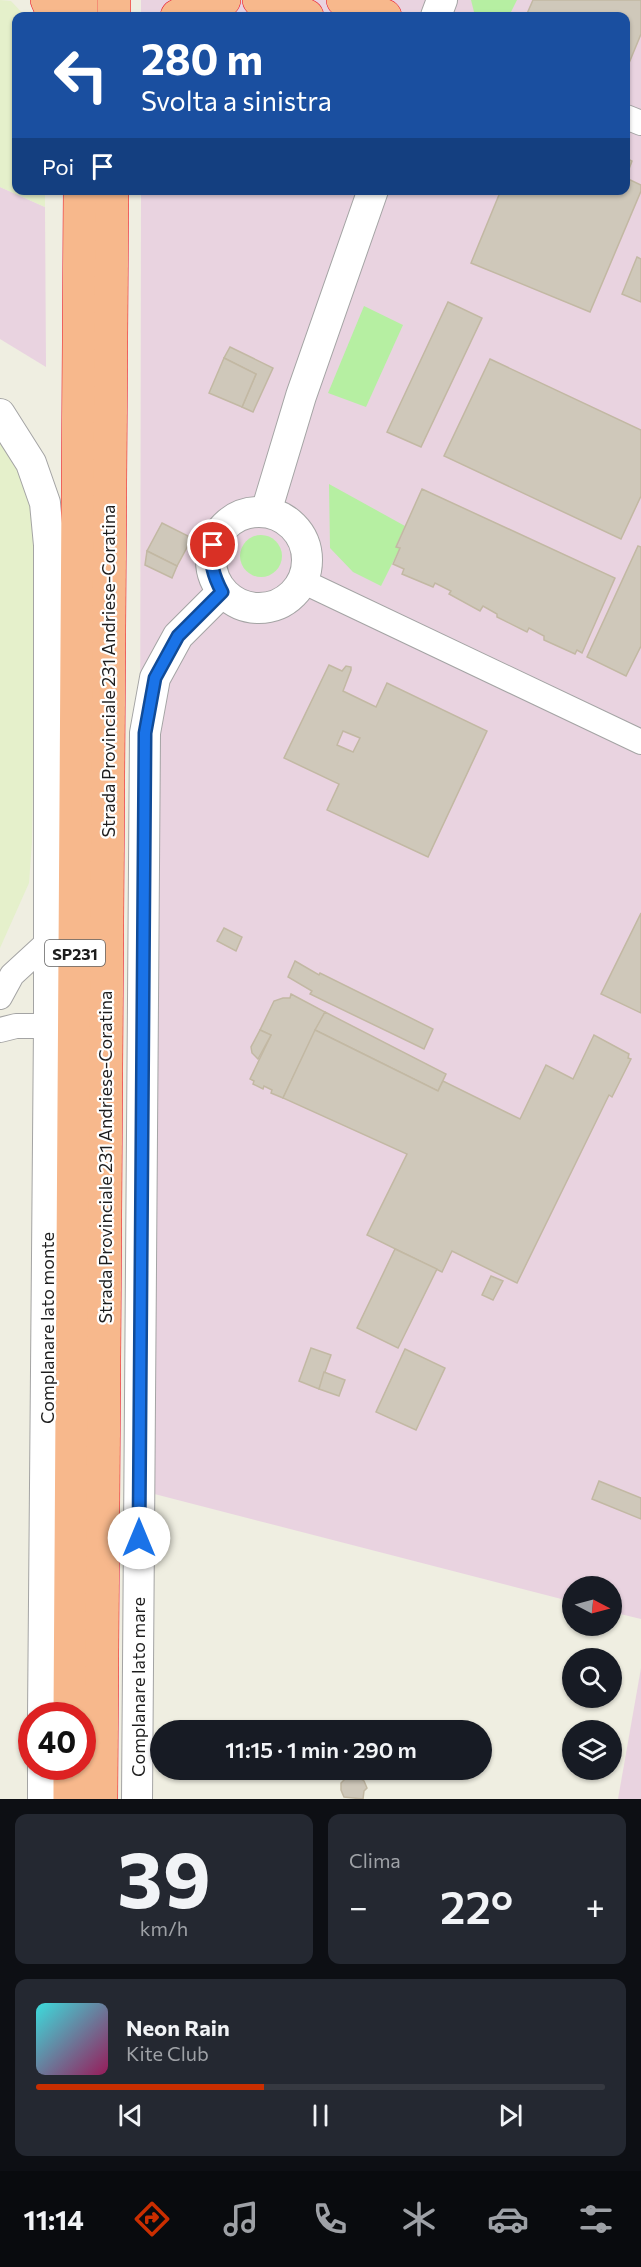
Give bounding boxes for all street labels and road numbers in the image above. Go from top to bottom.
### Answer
street label: Strada Provinciale 231 Andriese-Coratina [97,504,119,838]
road number: SP231 [45,940,105,966]
street label: Strada Provinciale 231 Andriese-Coratina [94,990,116,1324]
street label: Complanare lato monte [36,1232,58,1424]
street label: Complanare lato mare [127,1597,149,1777]

